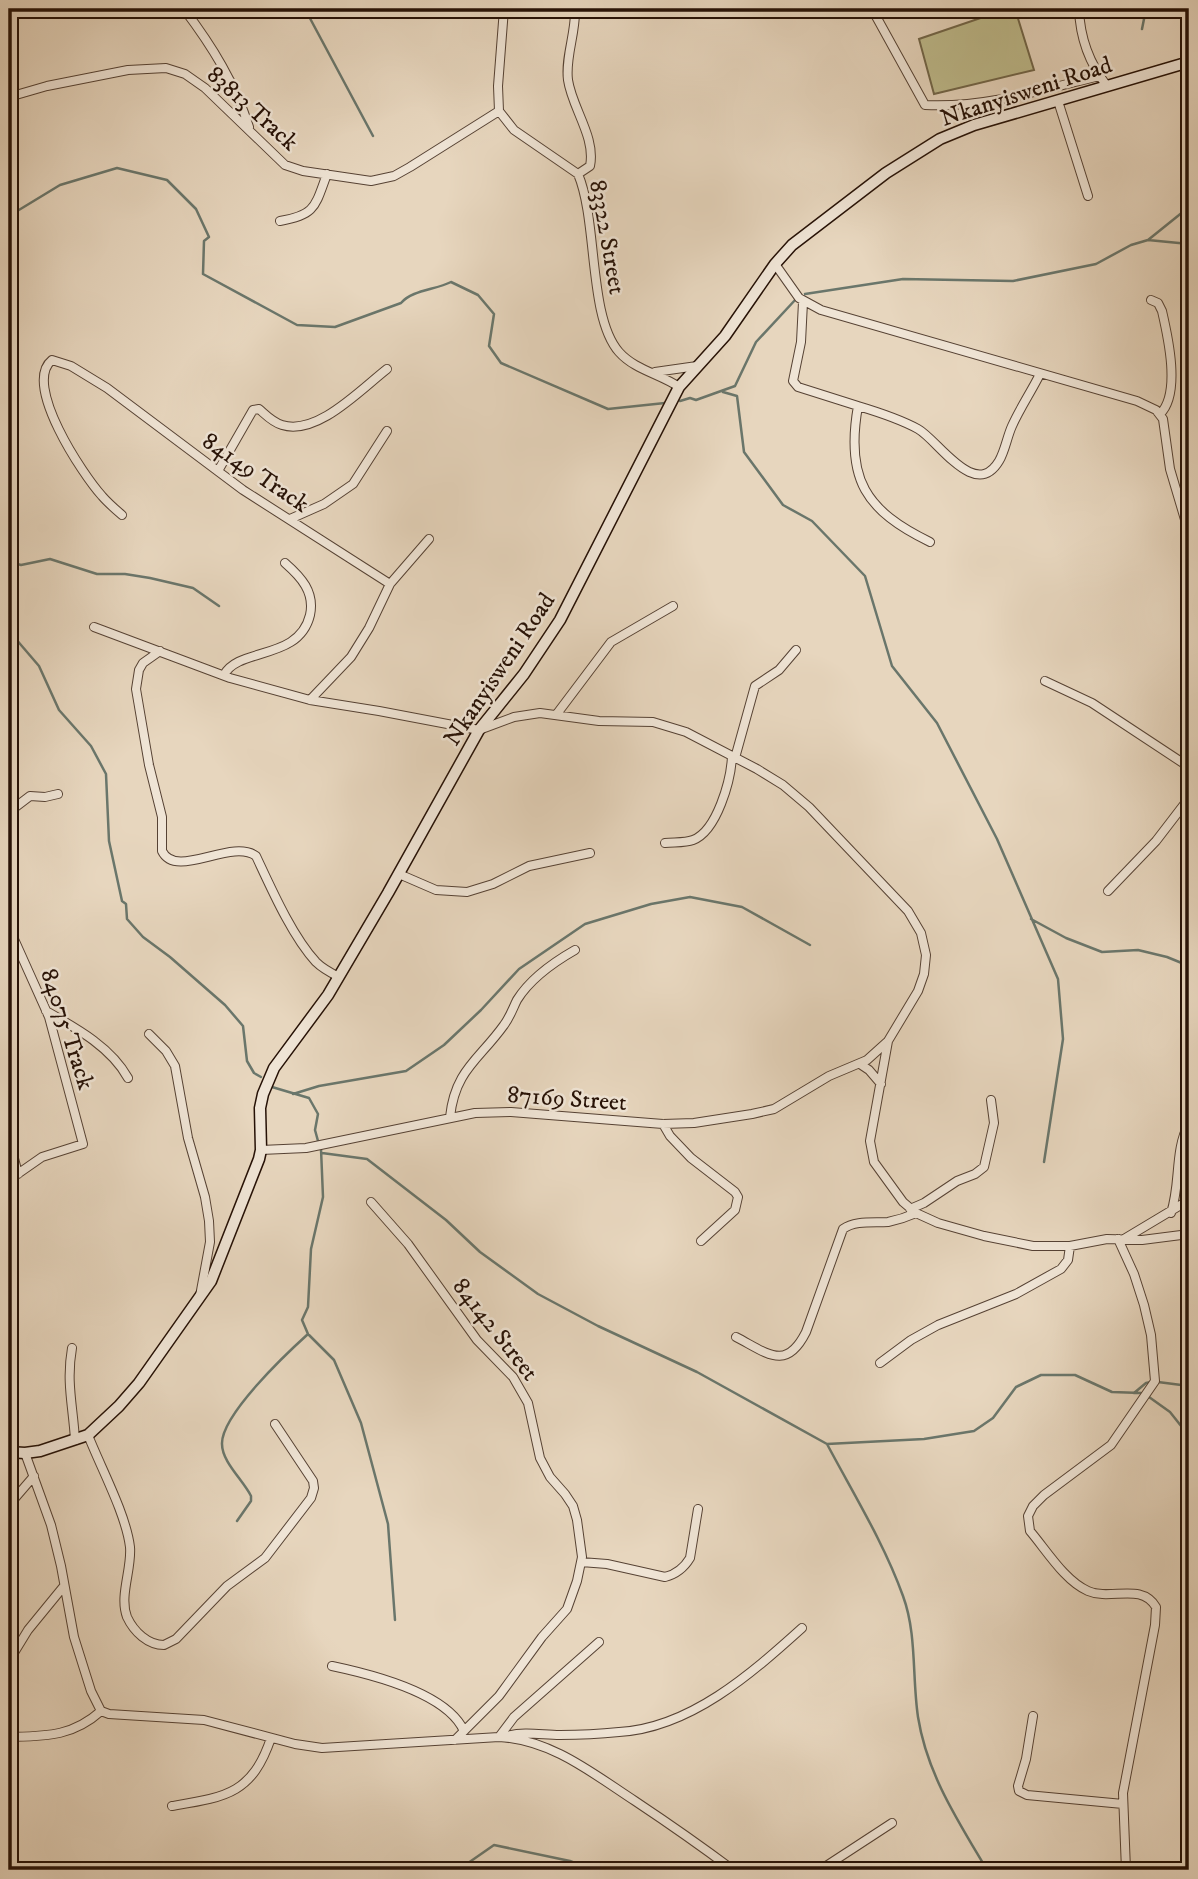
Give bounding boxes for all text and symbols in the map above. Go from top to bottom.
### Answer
street label: Nkanyisweni Road [937,50,1116,134]
street label: 83813 Track [200,60,304,158]
street label: 83322 Street [582,178,632,297]
street label: 84149 Track [196,426,315,520]
street label: Nkanyisweni Road [437,587,562,752]
street label: 84075 Track [33,965,101,1094]
street label: 87169 Street [506,1080,628,1118]
street label: 84142 Street [446,1272,545,1387]

